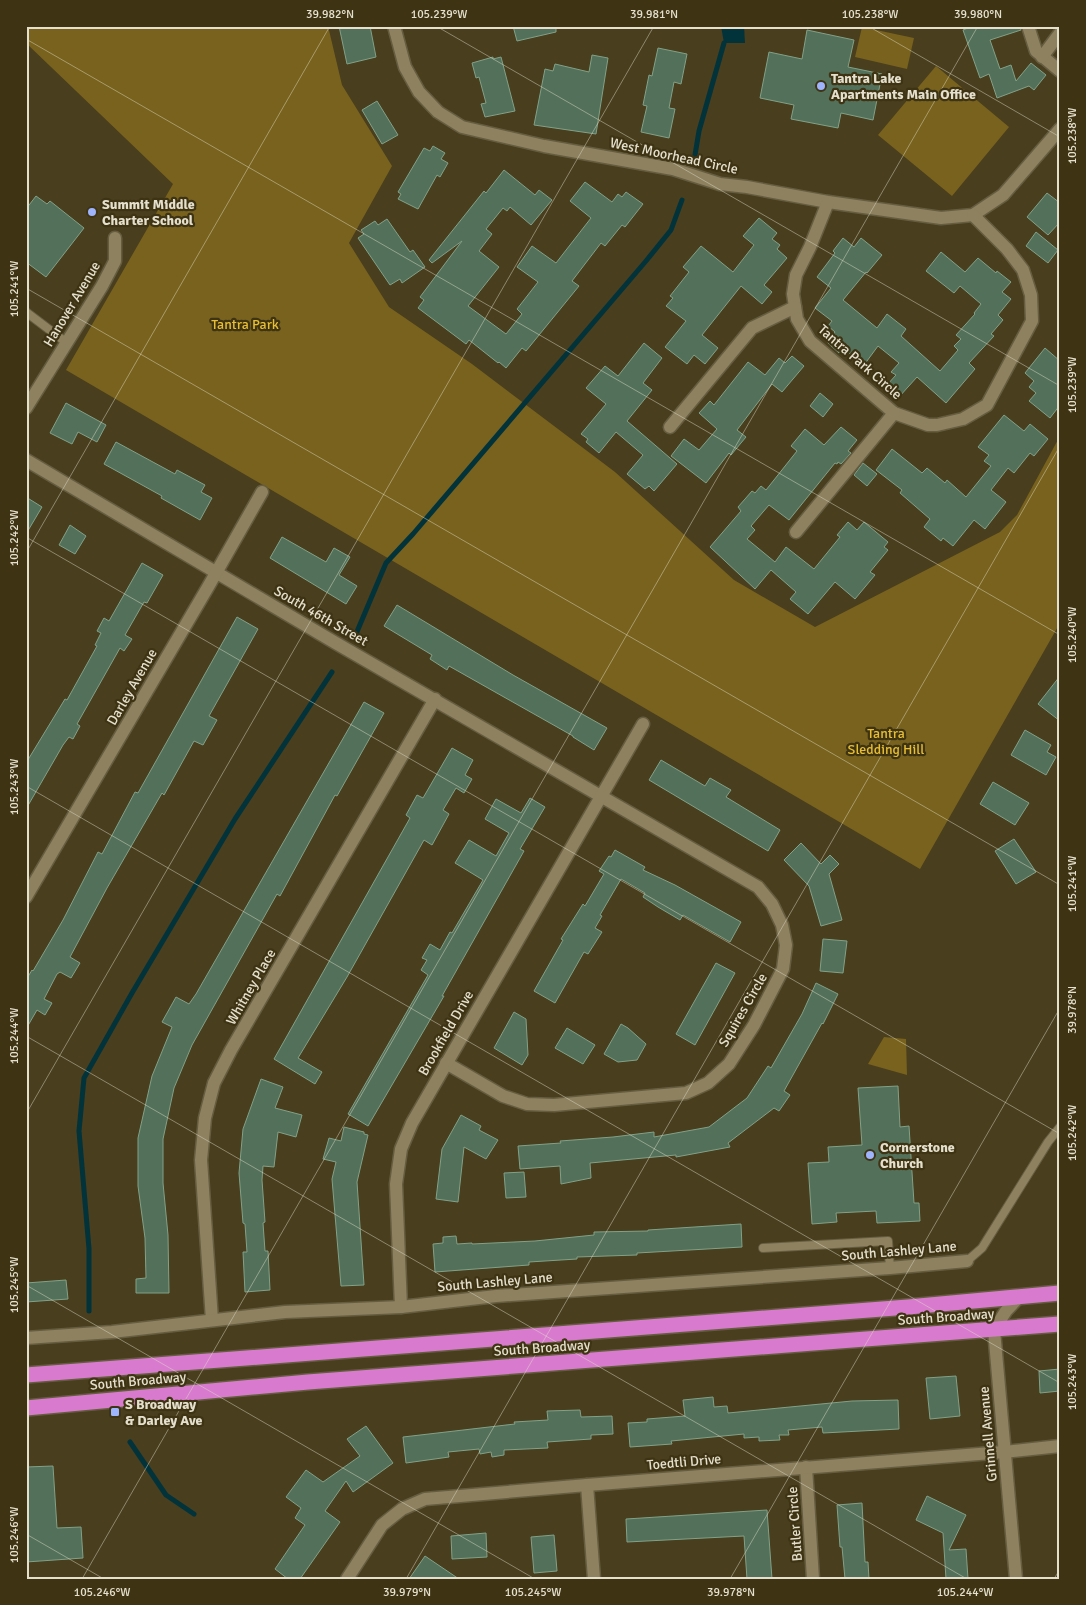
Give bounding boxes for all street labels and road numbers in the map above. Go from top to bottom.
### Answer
street label: West Moorhead Circle [608,134,740,178]
street label: Hanover Avenue [40,258,104,350]
street label: Tantra Park Circle [815,321,905,403]
street label: South 46th Street [271,582,371,650]
street label: Darley Avenue [103,646,161,728]
street label: Whitney Place [222,946,280,1028]
street label: Squires Circle [715,970,771,1050]
street label: Brookfield Drive [415,987,477,1079]
street label: South Lashley Lane [841,1237,957,1265]
street label: South Lashley Lane [437,1268,553,1296]
street label: South Broadway [897,1305,995,1329]
street label: South Broadway [493,1336,591,1360]
street label: South Broadway [89,1368,187,1394]
street label: Grinnell Avenue [975,1386,1001,1482]
street label: Toedtli Drive [646,1450,722,1474]
street label: Butler Circle [784,1486,806,1562]

